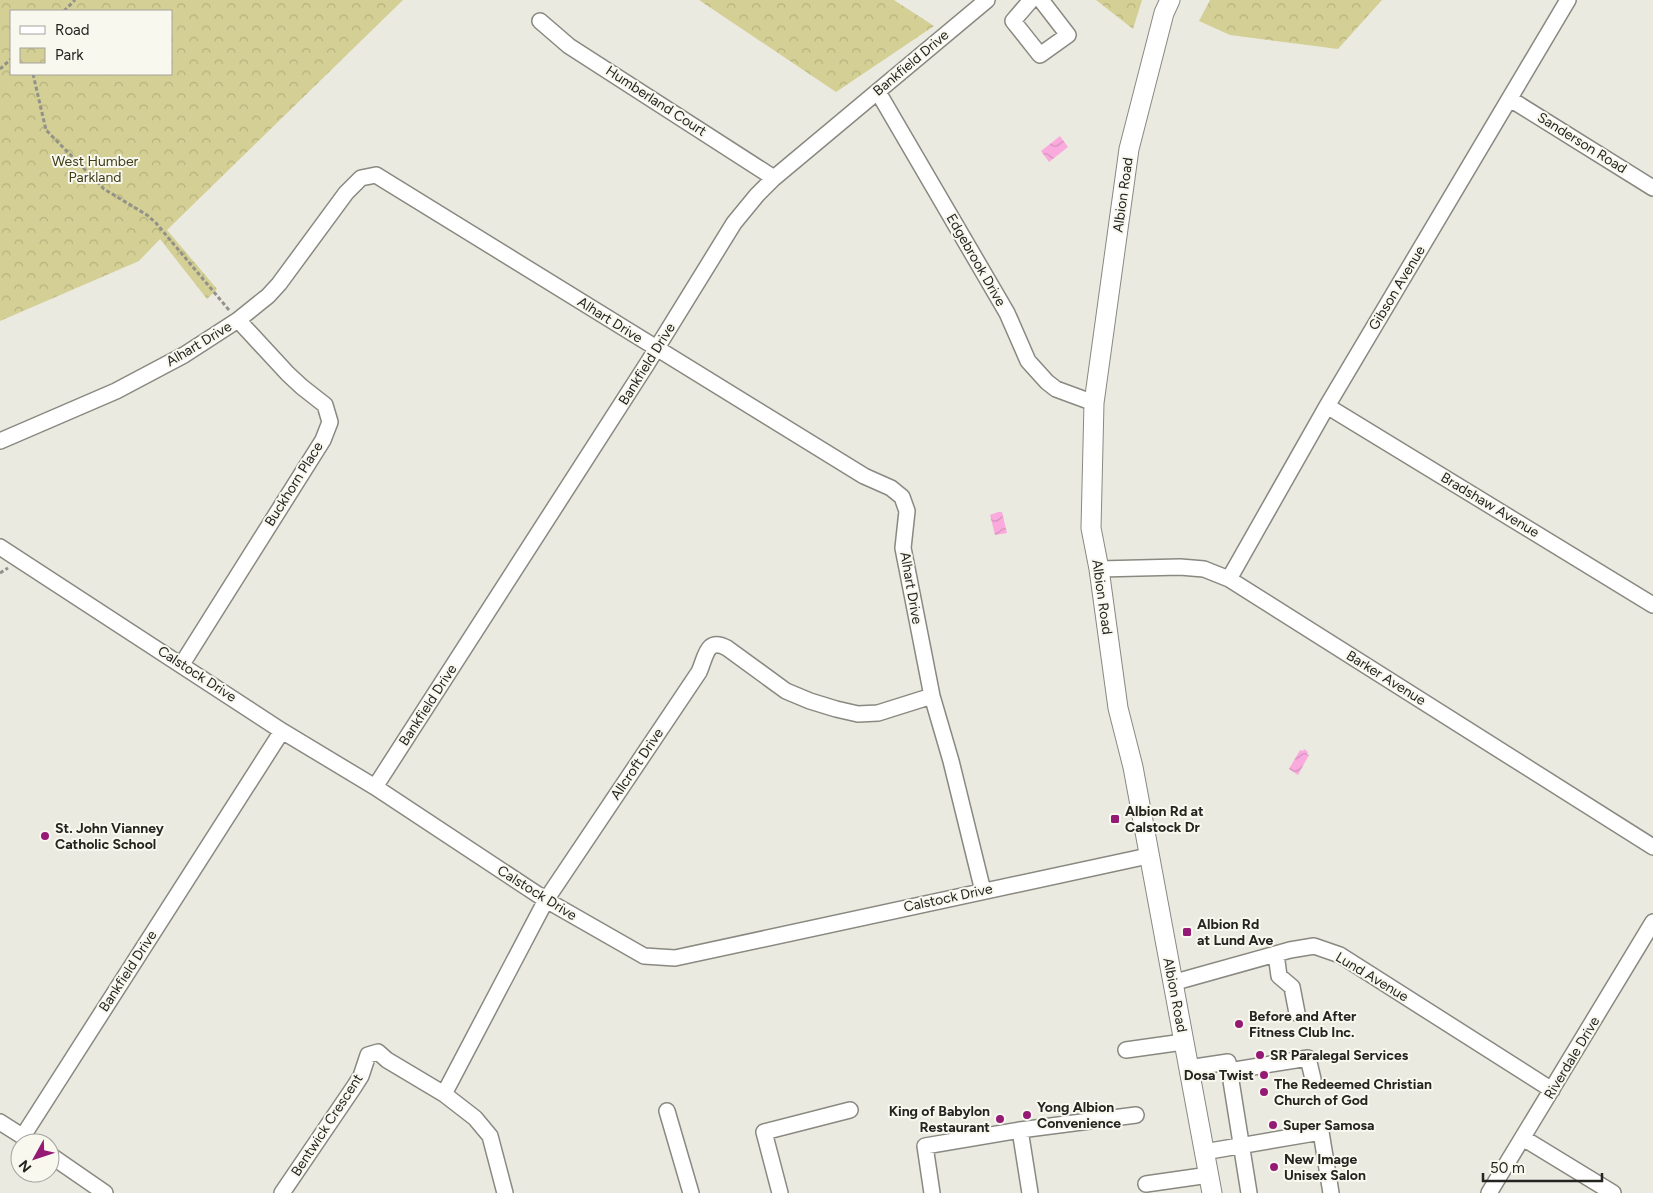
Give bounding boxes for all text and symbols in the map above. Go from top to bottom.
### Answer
legend [10,10,172,75]
text: Road [55,21,90,39]
street label: Bankfield Drive [870,26,953,100]
text: Park [55,46,84,64]
street label: Humberland Court [602,62,710,140]
street label: Sanderson Road [1534,109,1630,177]
park label: West Humber Parkland [52,153,139,186]
street label: Albion Road [1109,156,1137,234]
street label: Edgebrook Drive [943,211,1010,310]
street label: Gibson Avenue [1365,242,1429,333]
street label: Alhart Drive [574,293,646,347]
street label: Alhart Drive [163,318,235,370]
street label: Bankfield Drive [615,320,679,408]
street label: Buckhorn Place [261,438,327,529]
street label: Bradshaw Avenue [1438,469,1543,541]
street label: Alhart Drive [896,550,926,626]
street label: Albion Road [1088,558,1116,636]
street label: Calstock Drive [154,642,240,706]
street label: Barker Avenue [1343,647,1429,709]
street label: Bankfield Drive [395,661,461,749]
street label: Allcroft Drive [607,725,667,803]
place label: Albion Rd at Calstock Dr [1125,803,1204,836]
marker: Albion Rd at Calstock Dr [1109,813,1121,825]
place label: St. John Vianney Catholic School [55,820,165,853]
marker: St. John Vianney Catholic School [39,830,51,842]
street label: Calstock Drive [494,862,580,924]
street label: Calstock Drive [902,880,994,916]
place label: Albion Rd at Lund Ave [1197,916,1273,949]
marker: Albion Rd at Lund Ave [1181,926,1193,938]
street label: Bankfield Drive [95,927,161,1015]
street label: Lund Avenue [1333,949,1412,1006]
street label: Albion Road [1159,956,1191,1034]
place label: Before and After Fitness Club Inc. [1249,1008,1357,1041]
street label: Riverdale Drive [1541,1013,1604,1102]
marker: Before and After Fitness Club Inc. [1233,1018,1245,1030]
place label: SR Paralegal Services [1270,1047,1409,1064]
marker: SR Paralegal Services [1254,1049,1266,1061]
place label: Dosa Twist [1184,1067,1254,1084]
marker: Dosa Twist [1258,1069,1270,1081]
street label: Bentwick Crescent [288,1071,366,1179]
place label: The Redeemed Christian Church of God [1274,1076,1432,1109]
marker: The Redeemed Christian Church of God [1258,1086,1270,1098]
place label: Yong Albion Convenience [1037,1099,1121,1132]
place label: King of Babylon Restaurant [889,1103,990,1136]
marker: Yong Albion Convenience [1021,1109,1033,1121]
marker: King of Babylon Restaurant [994,1113,1006,1125]
place label: Super Samosa [1283,1117,1375,1134]
marker: Super Samosa [1267,1119,1279,1131]
north arrow [10,1133,60,1183]
scale bar [1483,1150,1602,1182]
place label: New Image Unisex Salon [1284,1151,1366,1184]
text: N [15,1156,35,1176]
text: 50 m [1490,1159,1525,1177]
marker: New Image Unisex Salon [1268,1161,1280,1173]

